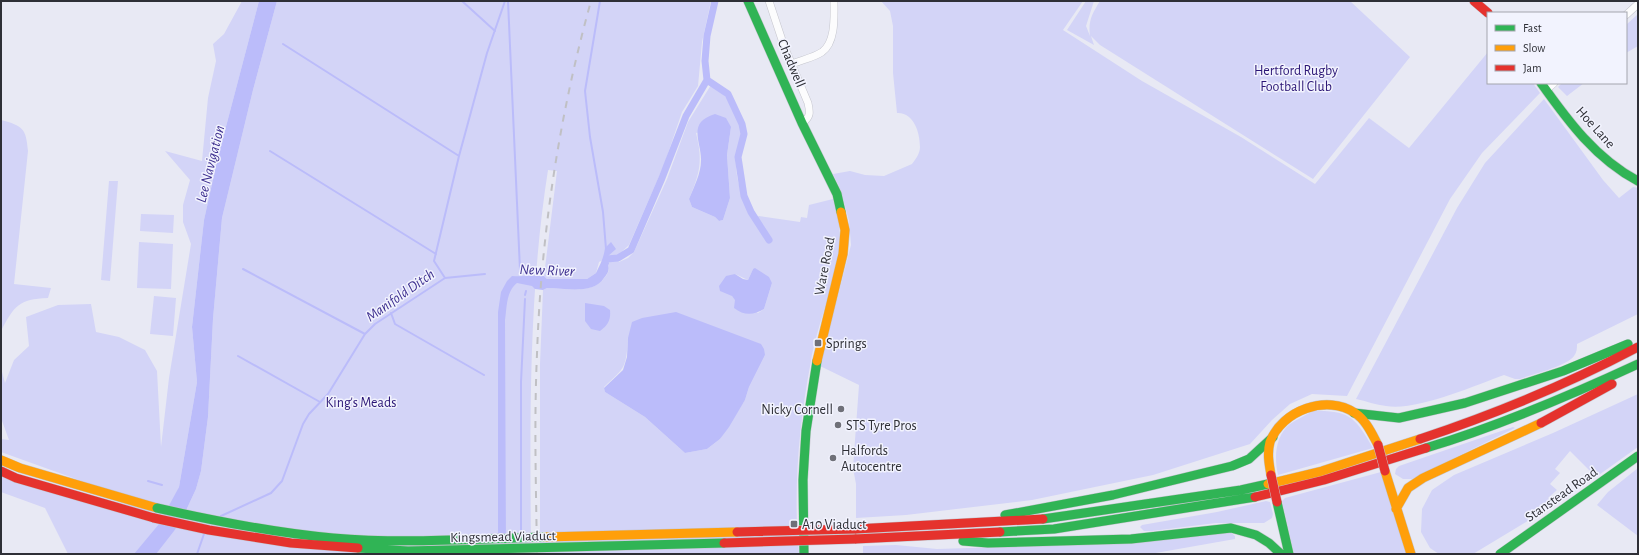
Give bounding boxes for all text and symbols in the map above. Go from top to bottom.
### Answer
legend [1487,12,1627,84]
text: Fast [1523,22,1542,34]
street label: Chadwell [775,37,807,90]
text: Slow [1523,42,1545,54]
text: Jam [1523,62,1542,74]
park label: Hertford Rugby Football Club [1254,64,1338,94]
street label: Hoe Lane [1573,104,1617,151]
water label: Lee Navigation [194,124,227,204]
street label: Ware Road [812,236,838,297]
water label: New River [519,262,576,279]
water label: Manifold Ditch [363,266,437,324]
place label: Springs [826,337,867,351]
marker: Springs [813,338,823,348]
park label: King's Meads [326,396,396,410]
place label: Nicky Cornell [761,403,833,417]
marker: Nicky Cornell [836,404,846,414]
place label: STS Tyre Pros [846,419,917,433]
marker: STS Tyre Pros [833,420,843,430]
place label: Halfords Autocentre [841,444,902,474]
marker: Halfords Autocentre [828,453,838,463]
street label: Stanstead Road [1523,465,1600,525]
place label: A10 Viaduct [802,518,867,532]
marker: A10 Viaduct [789,519,799,529]
street label: Kingsmead Viaduct [450,529,557,545]

